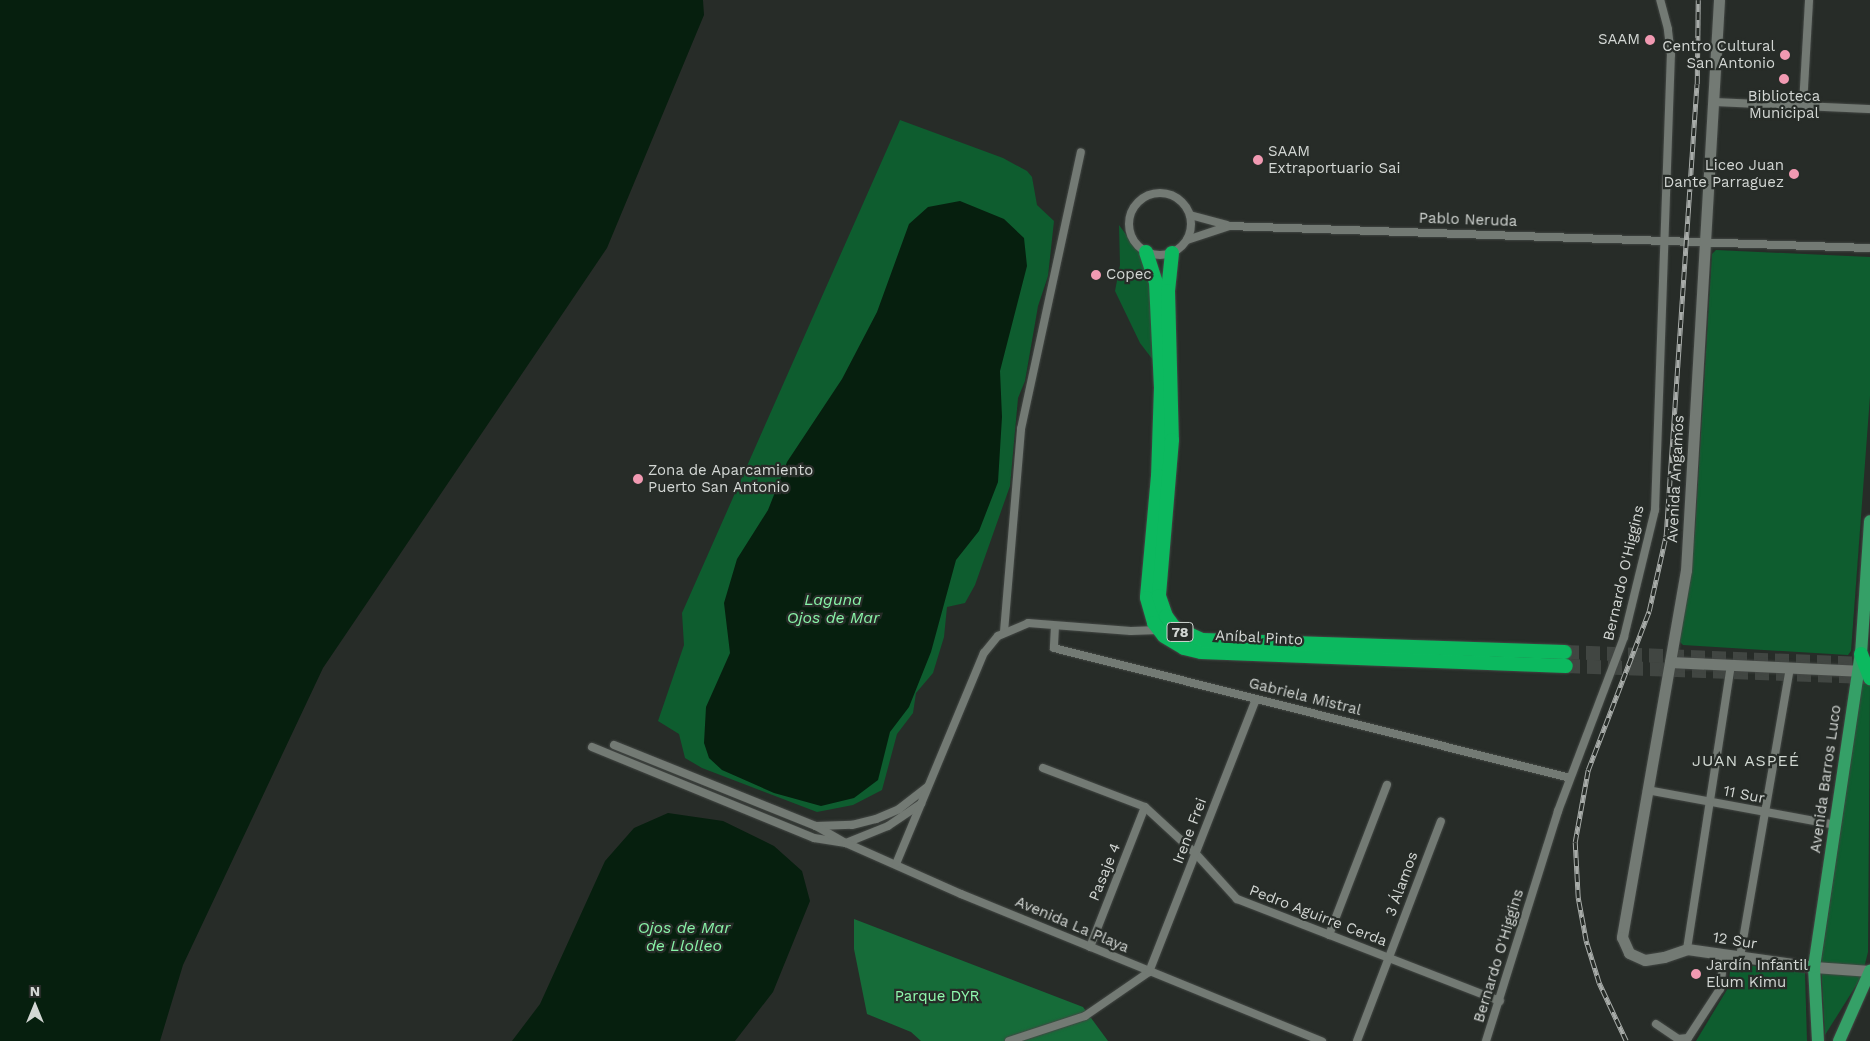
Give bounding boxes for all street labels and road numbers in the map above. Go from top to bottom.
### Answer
street label: Pablo Neruda [1418,209,1518,231]
street label: Avenida Angamos [1664,414,1688,544]
street label: Bernardo O'Higgins [1600,503,1648,643]
road number: 78 [1166,620,1194,644]
street label: Aníbal Pinto [1214,627,1304,649]
street label: Gabriela Mistral [1247,674,1363,720]
street label: Avenida Barros Luco [1807,704,1845,854]
street label: 11 Sur [1722,782,1766,808]
street label: Irene Frei [1169,796,1211,866]
street label: Pasaje 4 [1085,840,1125,904]
street label: 3 Álamos [1382,849,1422,919]
street label: Pedro Aguirre Cerda [1246,881,1390,951]
street label: Bernardo O'Higgins [1470,887,1528,1025]
street label: Avenida La Playa [1012,893,1132,957]
street label: 12 Sur [1712,929,1758,953]

